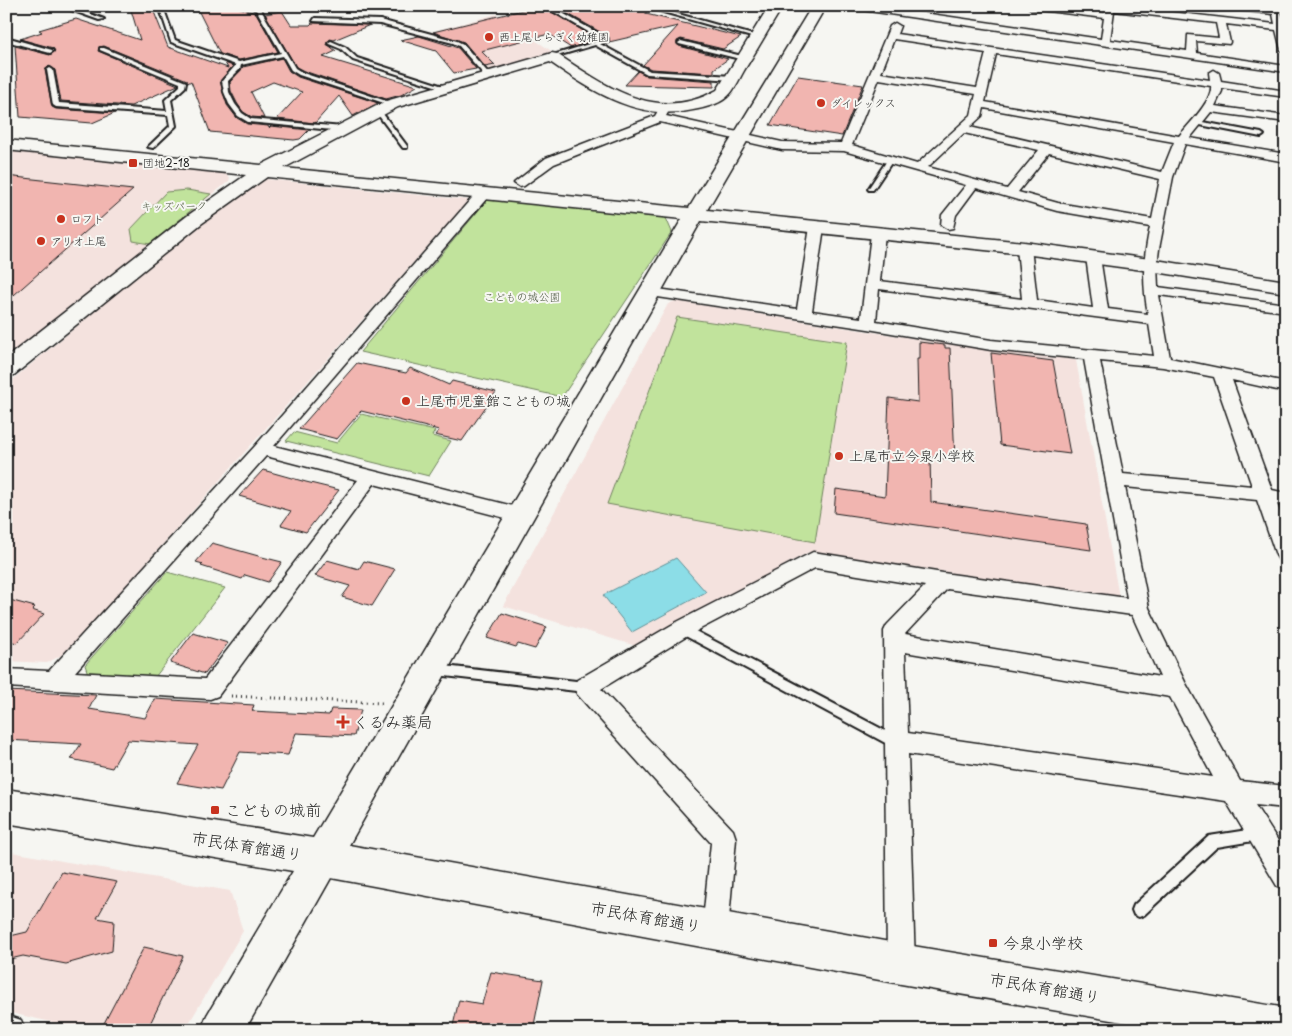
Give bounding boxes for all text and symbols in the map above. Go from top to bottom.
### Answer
place label: 西上尾しらぎく幼稚園 [499,28,609,45]
marker: 西上尾しらぎく幼稚園 [483,31,495,43]
place label: ダイレックス [831,94,896,111]
marker: ダイレックス [815,97,827,109]
place label: 団地2-18 [143,154,190,171]
marker: 団地2-18 [127,157,139,169]
park label: キッズパーク [141,197,207,214]
place label: ロフト [71,210,104,227]
marker: ロフト [55,213,67,225]
place label: アリオ上尾 [51,232,106,249]
marker: アリオ上尾 [35,235,47,247]
park label: こどもの城公園 [484,288,561,305]
place label: 上尾市児童館こどもの城 [416,390,570,411]
marker: 上尾市児童館こどもの城 [400,395,412,407]
place label: 上尾市立今泉小学校 [849,445,975,466]
marker: 上尾市立今泉小学校 [833,450,845,462]
place label: くるみ薬局 [353,709,433,733]
marker: くるみ薬局 [337,716,349,728]
place label: こどもの城前 [225,797,321,821]
marker: こどもの城前 [209,804,221,816]
street label: 市民体育館通り [190,824,304,866]
street label: 市民体育館通り [589,894,703,938]
place label: 今泉小学校 [1003,930,1083,954]
marker: 今泉小学校 [987,937,999,949]
street label: 市民体育館通り [988,965,1102,1009]

